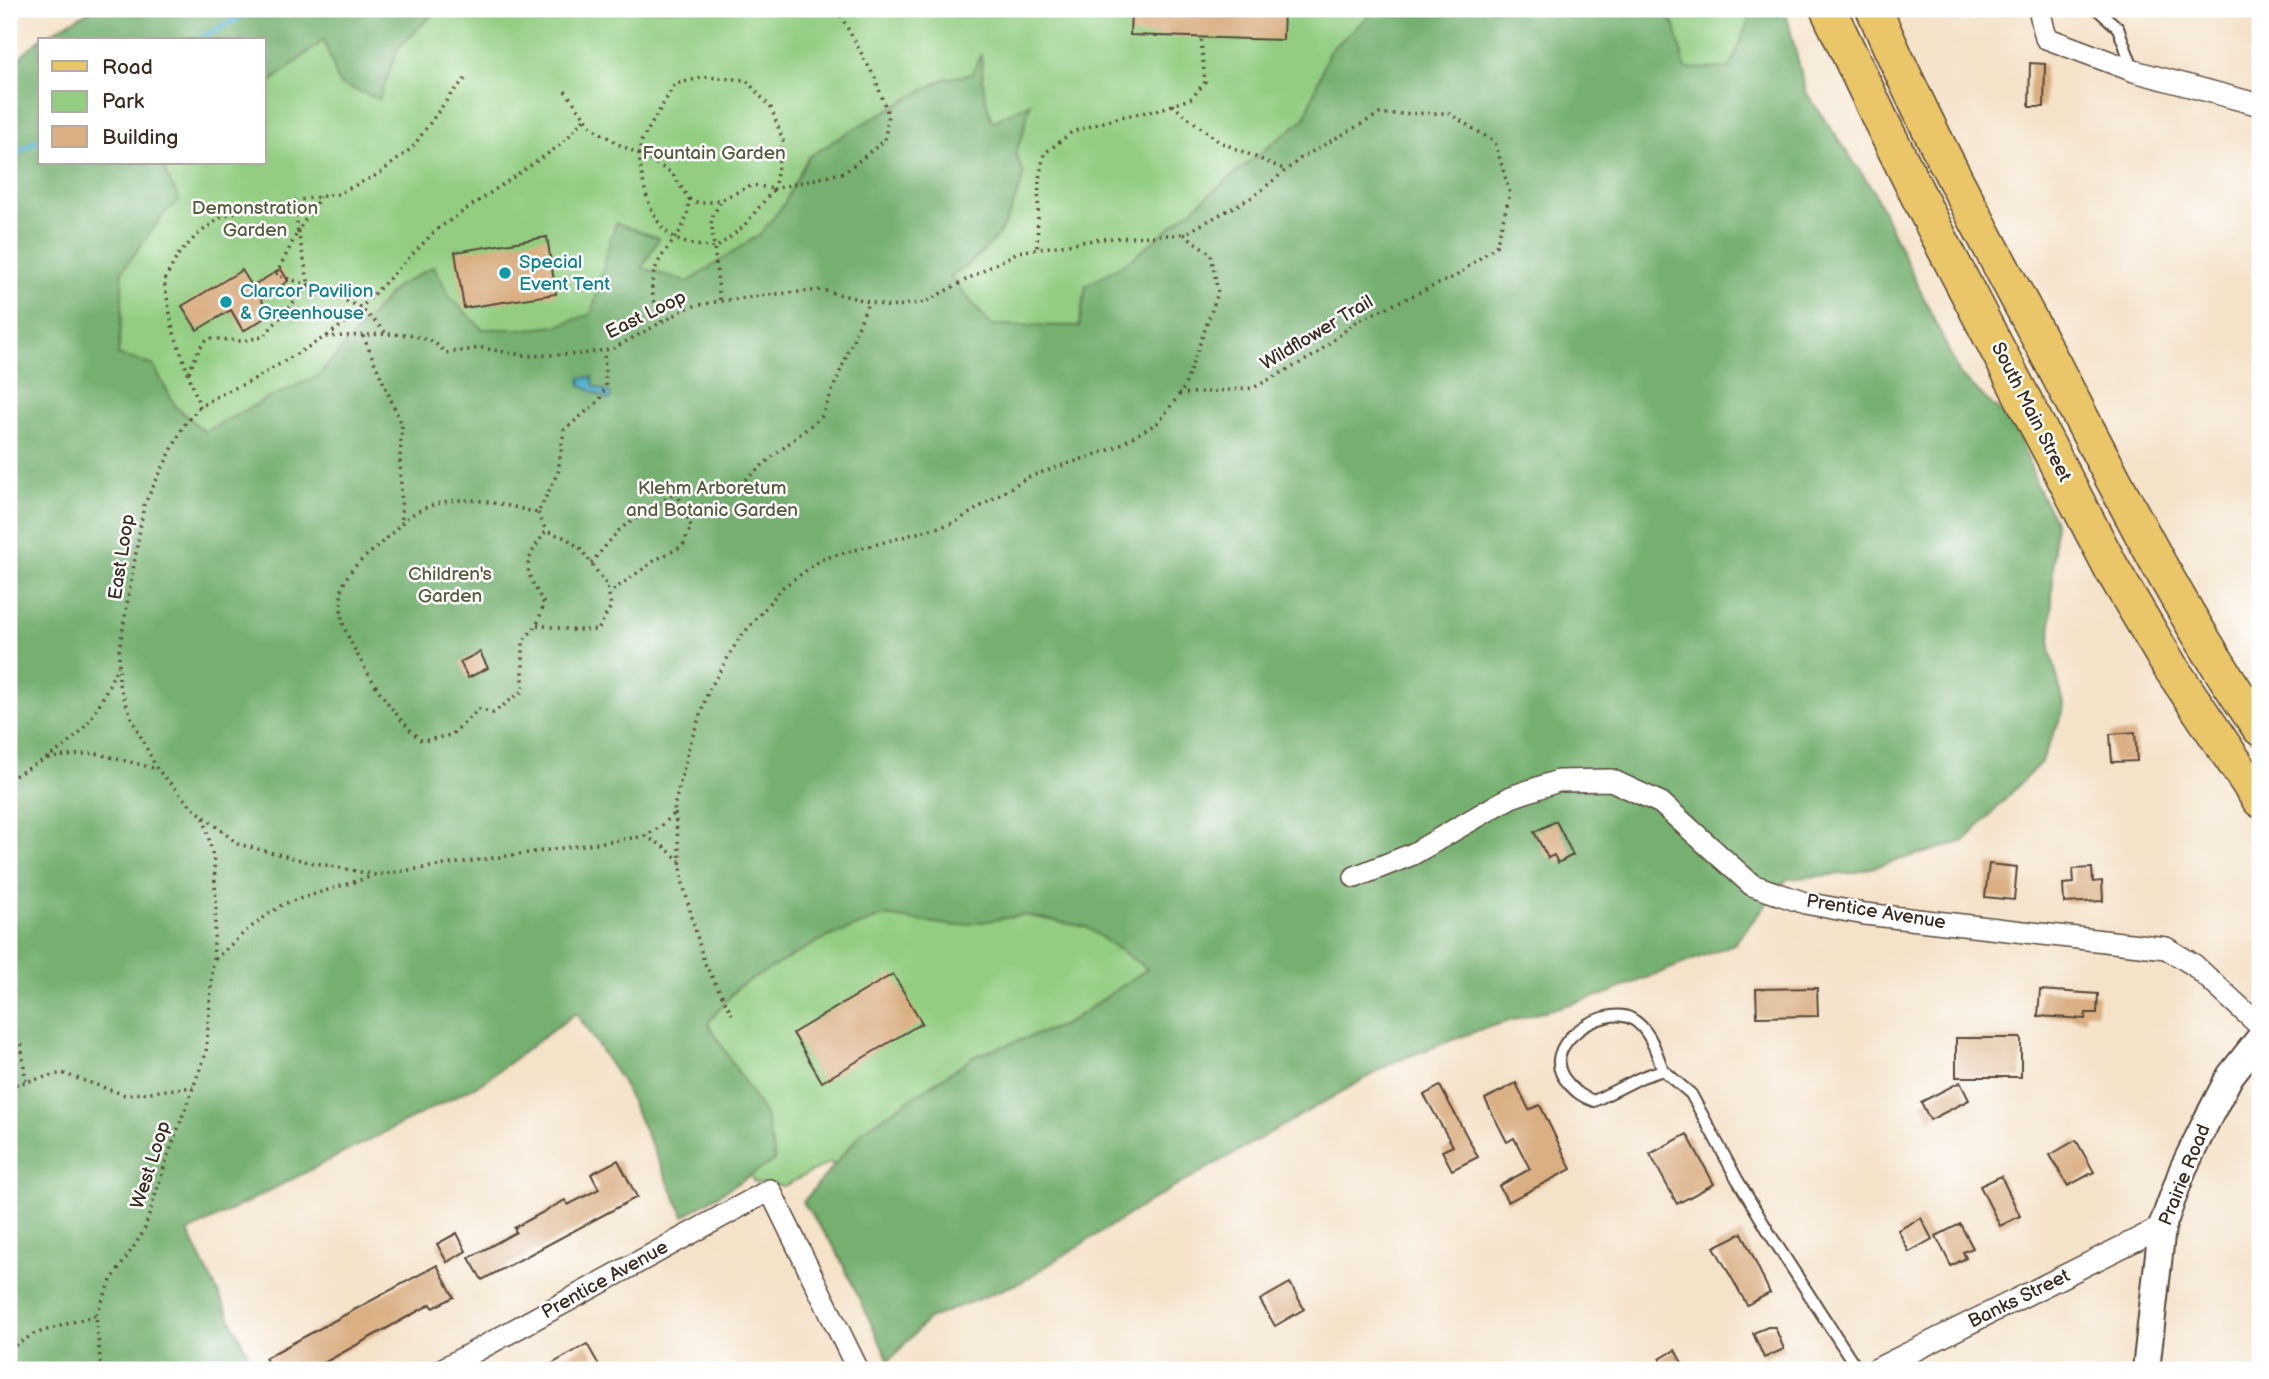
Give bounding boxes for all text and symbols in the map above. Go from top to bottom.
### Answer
legend [38,38,266,164]
text: Road [102,55,153,80]
text: Park [102,89,145,114]
text: Building [102,125,178,150]
park label: Fountain Garden [642,142,786,165]
park label: Demonstration Garden [192,197,318,242]
place label: Special Event Tent [519,251,610,296]
marker: Special Event Tent [497,265,513,281]
place label: Clarcor Pavilion & Greenhouse [240,280,373,325]
street label: East Loop [602,286,690,344]
street label: Wildflower Trail [1257,290,1377,376]
marker: Clarcor Pavilion & Greenhouse [218,294,234,310]
street label: South Main Street [1986,338,2076,486]
park label: Klehm Arboretum and Botanic Garden [626,477,798,522]
street label: East Loop [104,512,140,602]
park label: Children's Garden [408,563,492,608]
street label: Prentice Avenue [1805,890,1947,934]
street label: West Loop [126,1118,176,1212]
street label: Prairie Road [2154,1121,2216,1229]
street label: Prentice Avenue [538,1236,672,1324]
street label: Banks Street [1964,1264,2074,1333]

